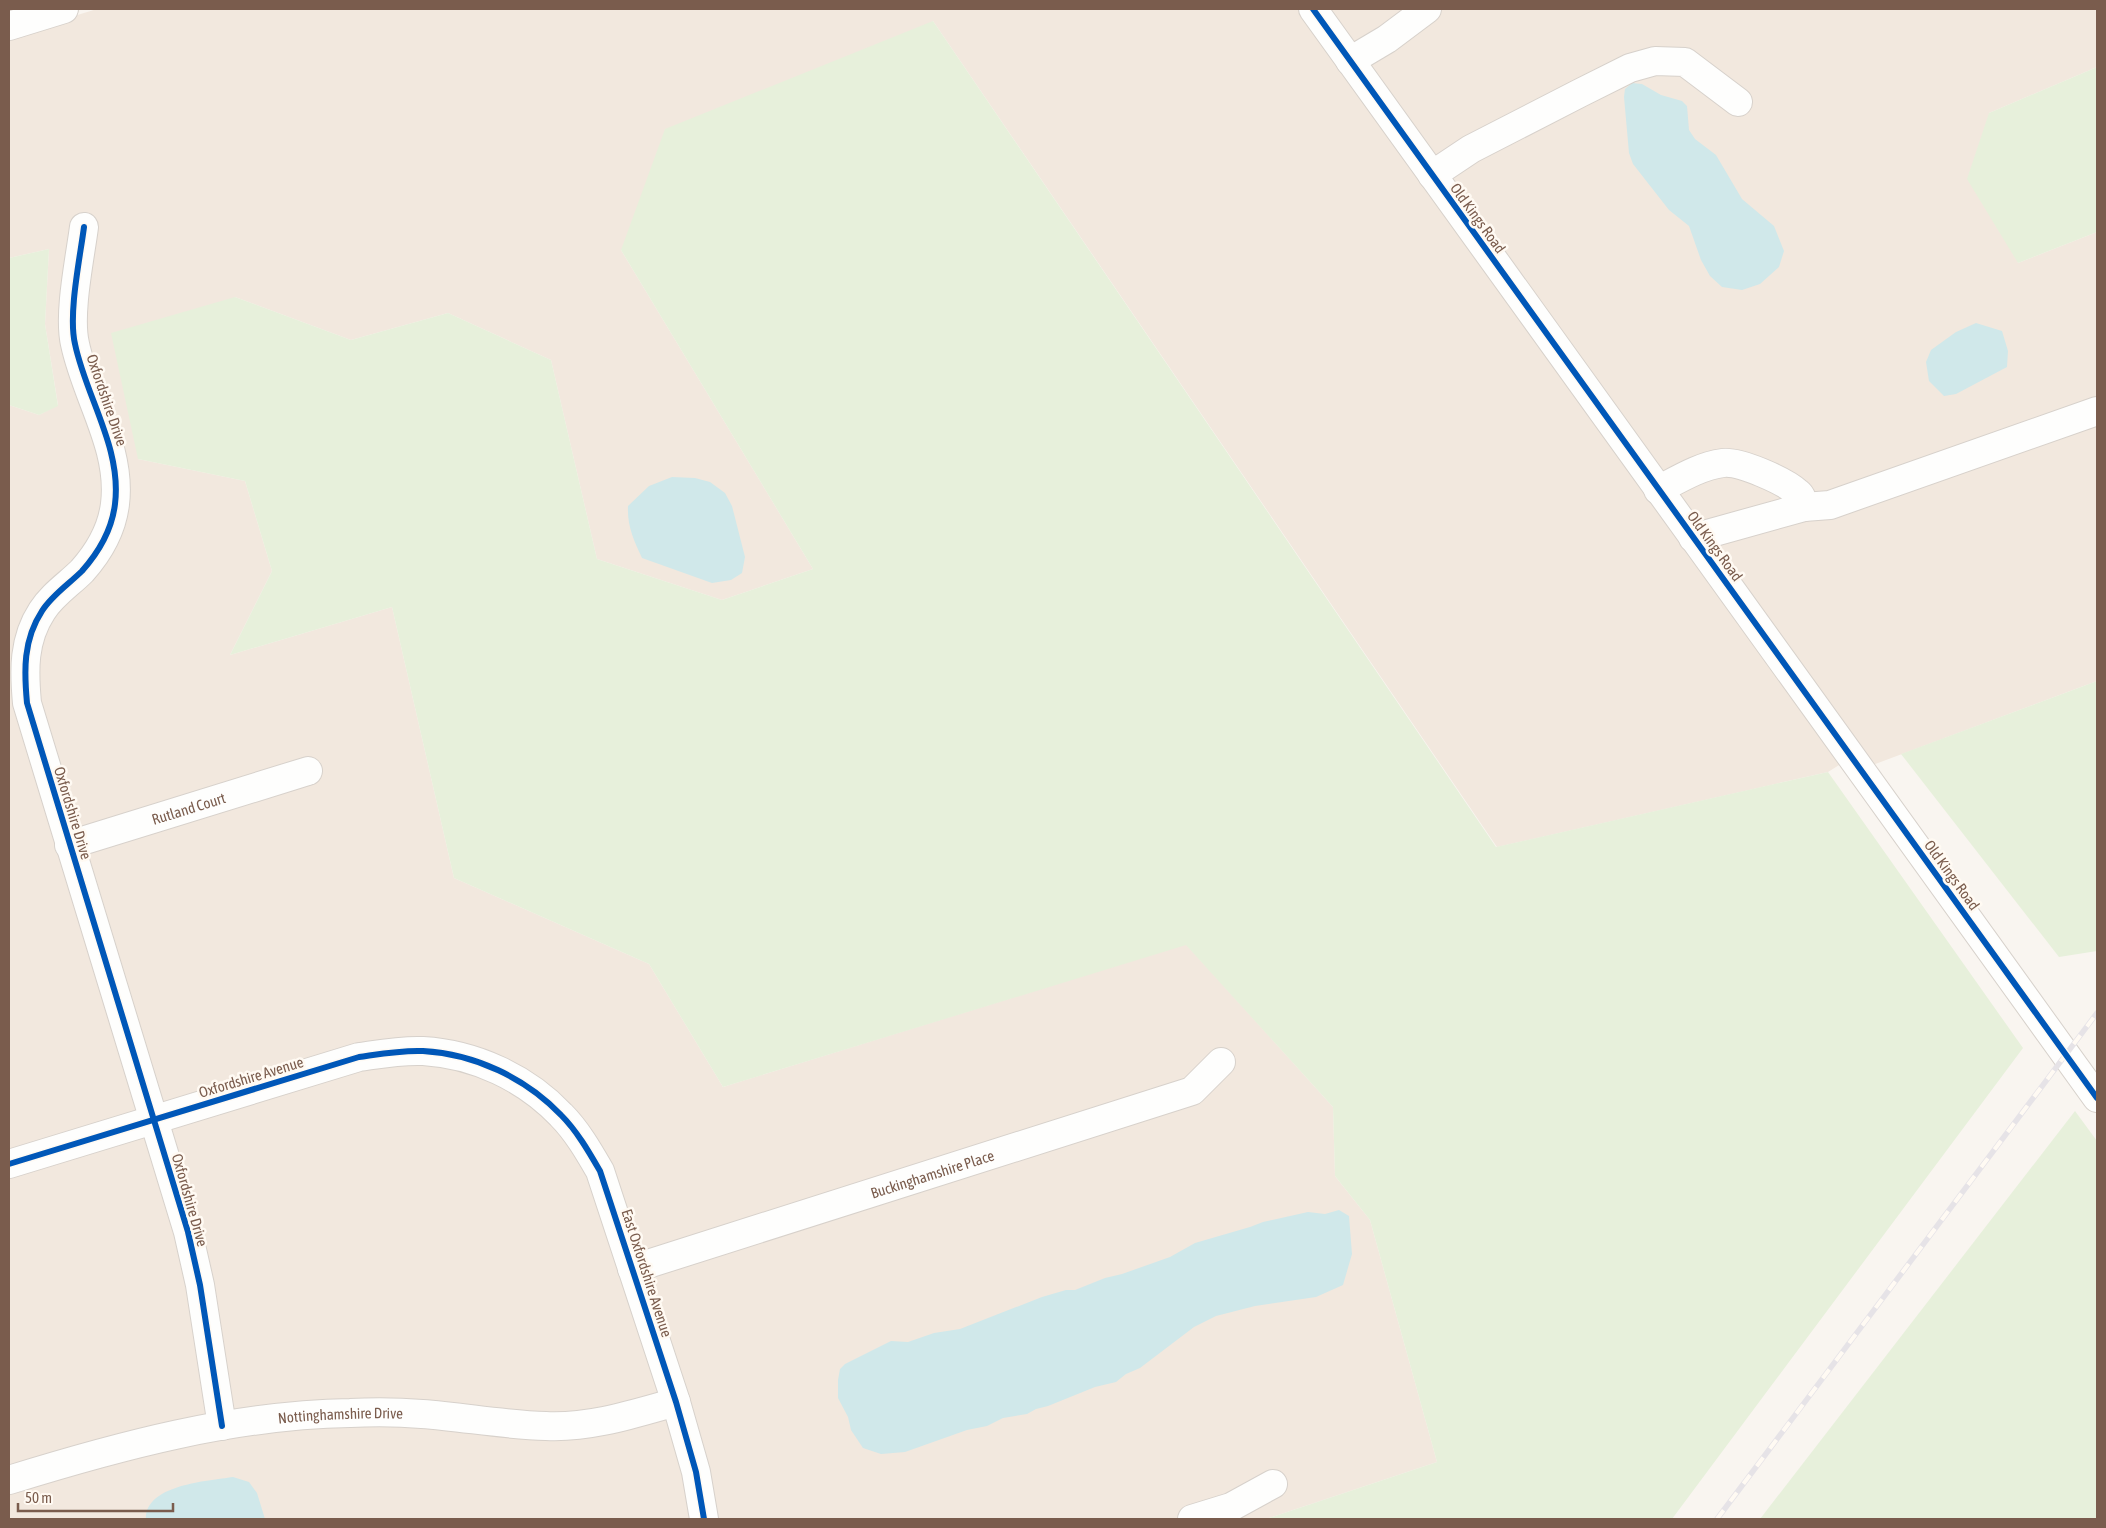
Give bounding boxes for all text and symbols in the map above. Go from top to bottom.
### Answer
street label: Old Kings Road [1447,180,1509,256]
street label: Oxfordshire Drive [83,352,131,448]
street label: Old Kings Road [1684,508,1746,584]
street label: Oxfordshire Drive [51,765,95,862]
street label: Rutland Court [149,789,227,827]
street label: Old Kings Road [1921,837,1983,913]
street label: Oxfordshire Avenue [197,1053,305,1101]
street label: Buckinghamshire Place [868,1146,996,1201]
street label: Oxfordshire Drive [169,1152,211,1249]
street label: East Oxfordshire Avenue [618,1207,676,1339]
street label: Nottinghamshire Drive [277,1404,403,1426]
scale bar [18,1480,172,1512]
text: 50 m [25,1489,52,1506]

